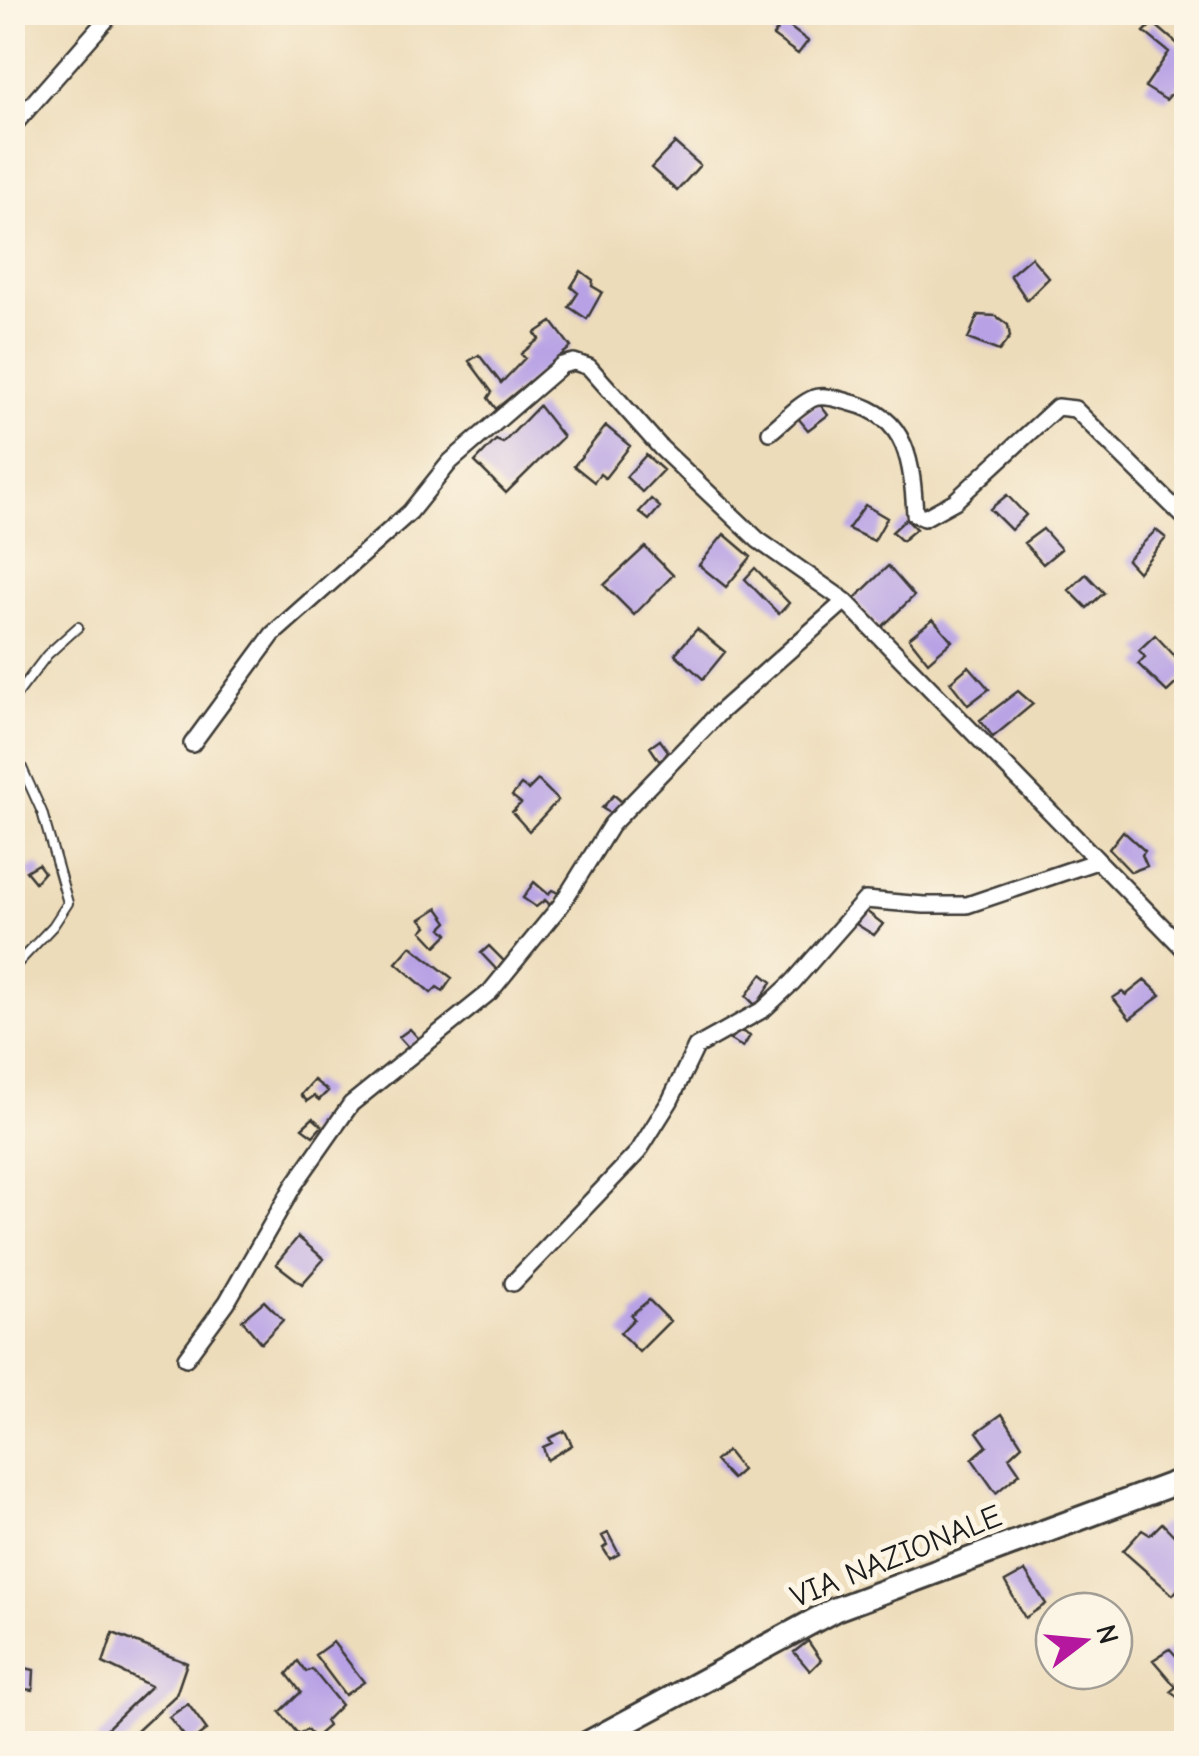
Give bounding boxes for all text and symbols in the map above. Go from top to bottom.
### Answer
street label: VIA NAZIONALE [785,1497,1007,1615]
north arrow [1034,1591,1134,1691]
text: N [1089,1621,1125,1648]

